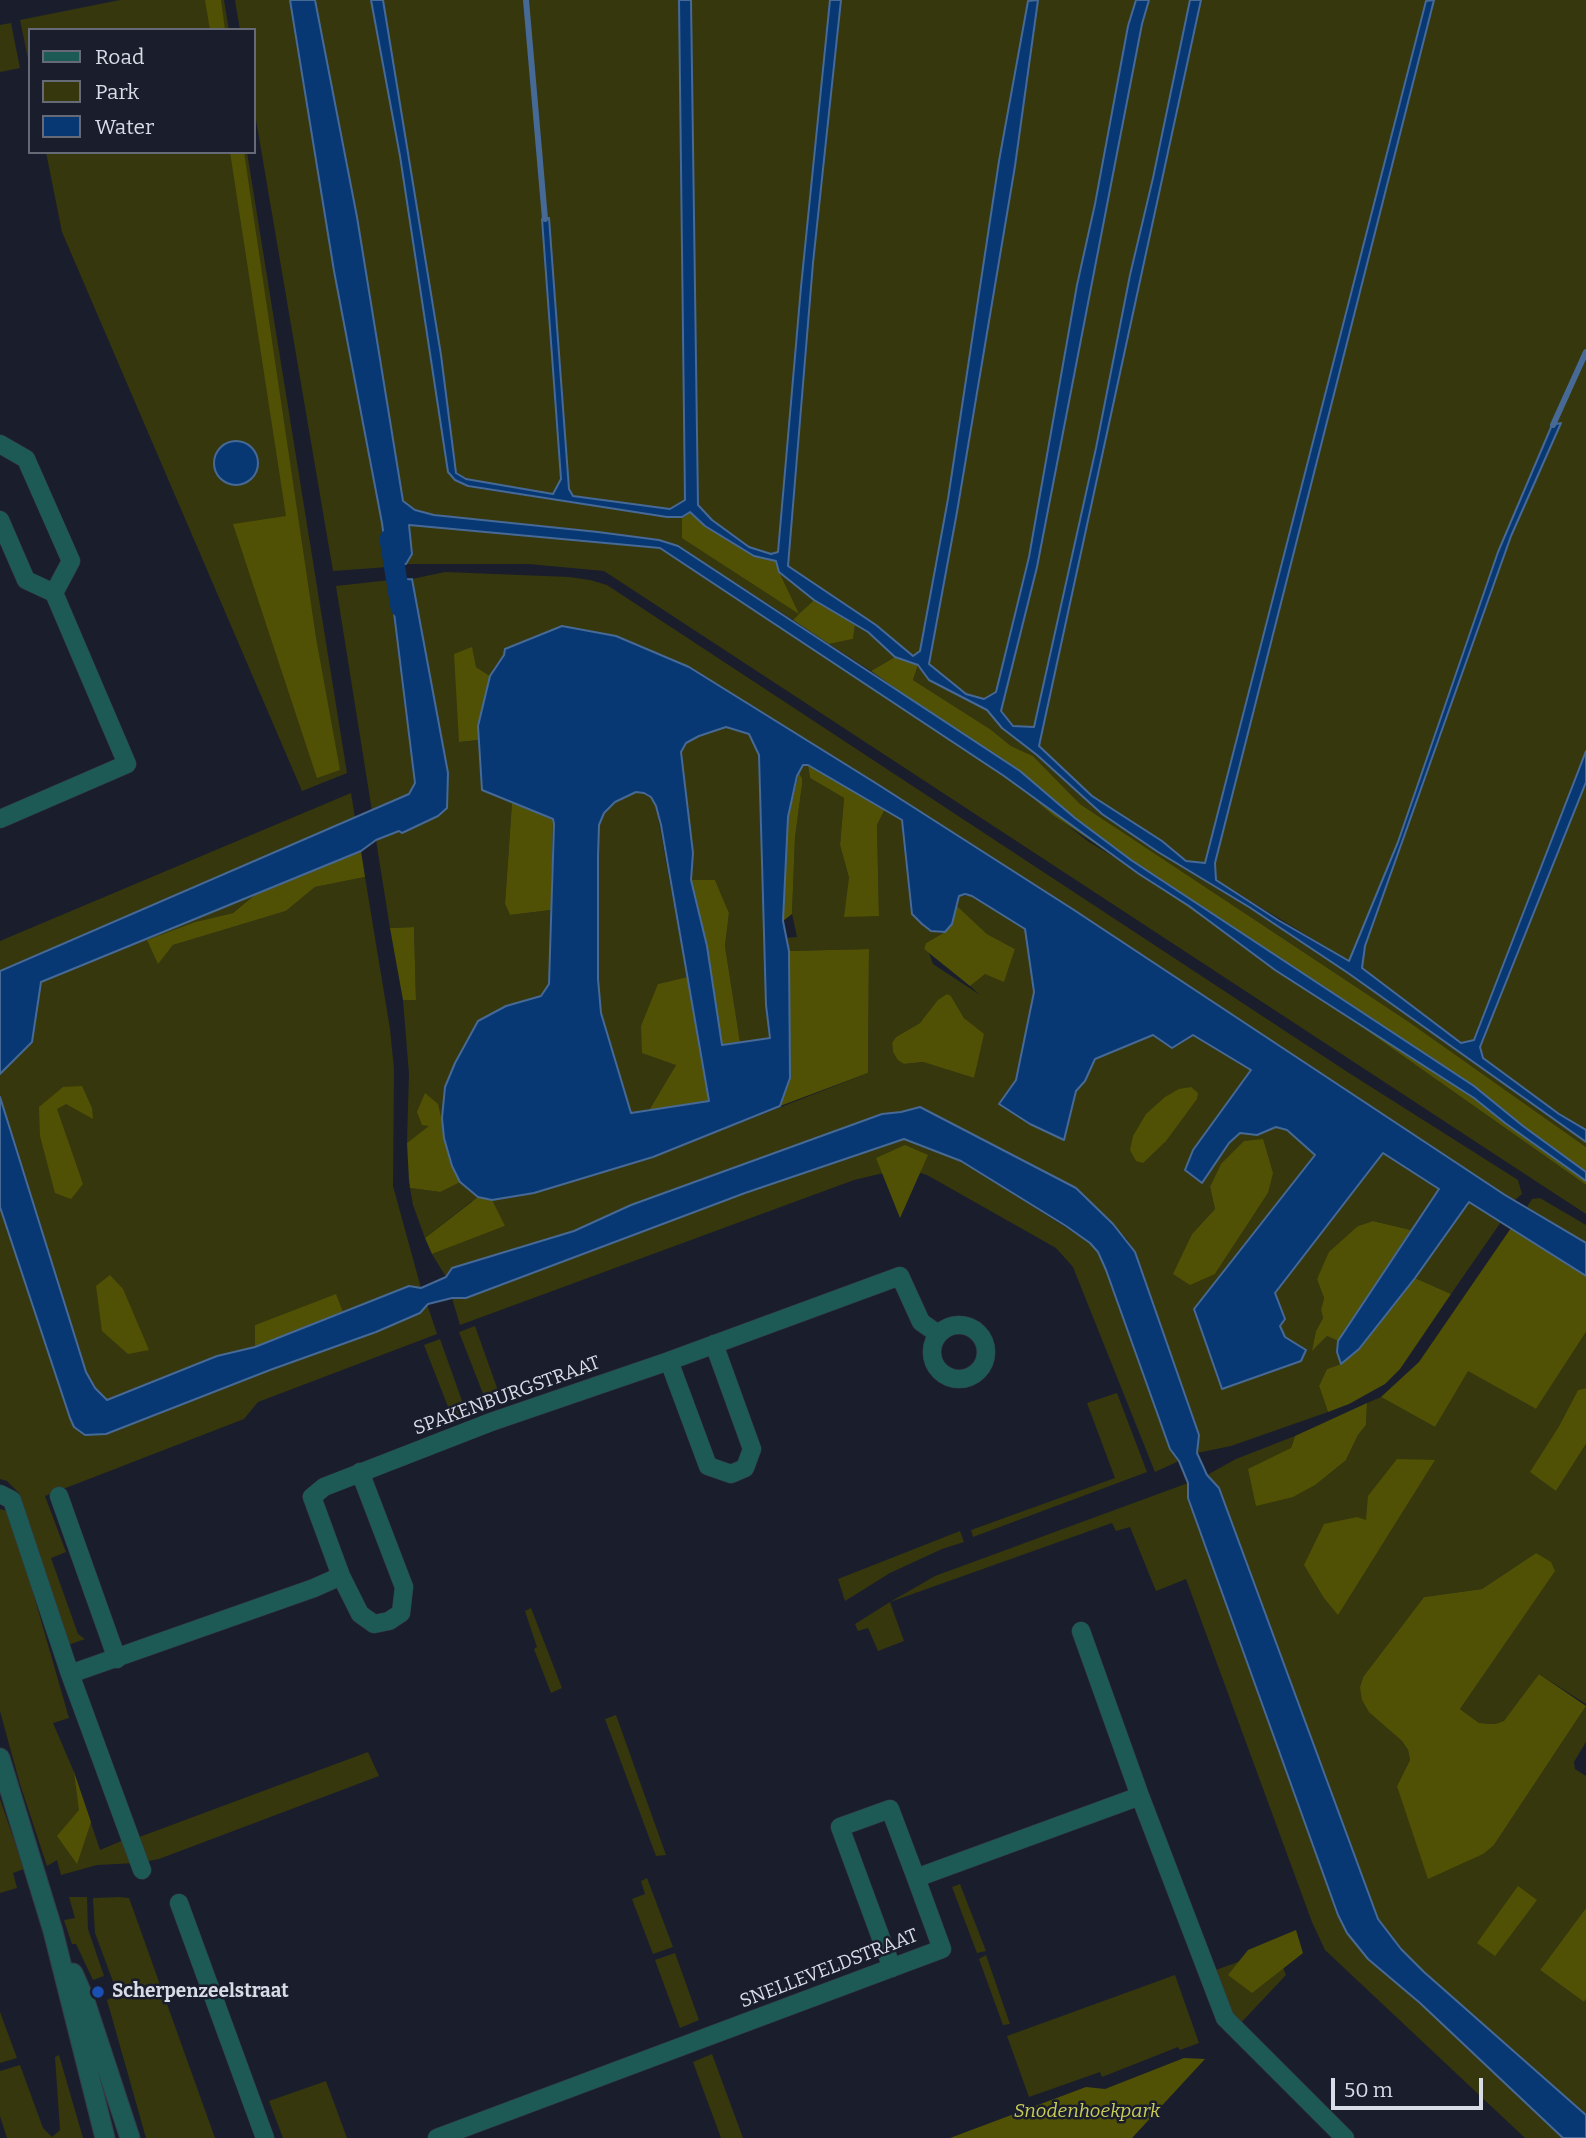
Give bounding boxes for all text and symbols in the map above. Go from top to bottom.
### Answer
legend [28,28,256,154]
text: Road [95,44,144,70]
text: Park [95,79,139,105]
text: Water [95,114,154,140]
street label: SPAKENBURGSTRAAT [411,1352,603,1440]
street label: SNELLEVELDSTRAAT [737,1925,921,2013]
place label: Scherpenzeelstraat [112,1981,289,2003]
marker: Scherpenzeelstraat [90,1984,106,2000]
scale bar [1334,2064,1486,2108]
text: 50 m [1344,2077,1393,2103]
park label: Snodenhoekpark [1014,2101,1160,2123]

